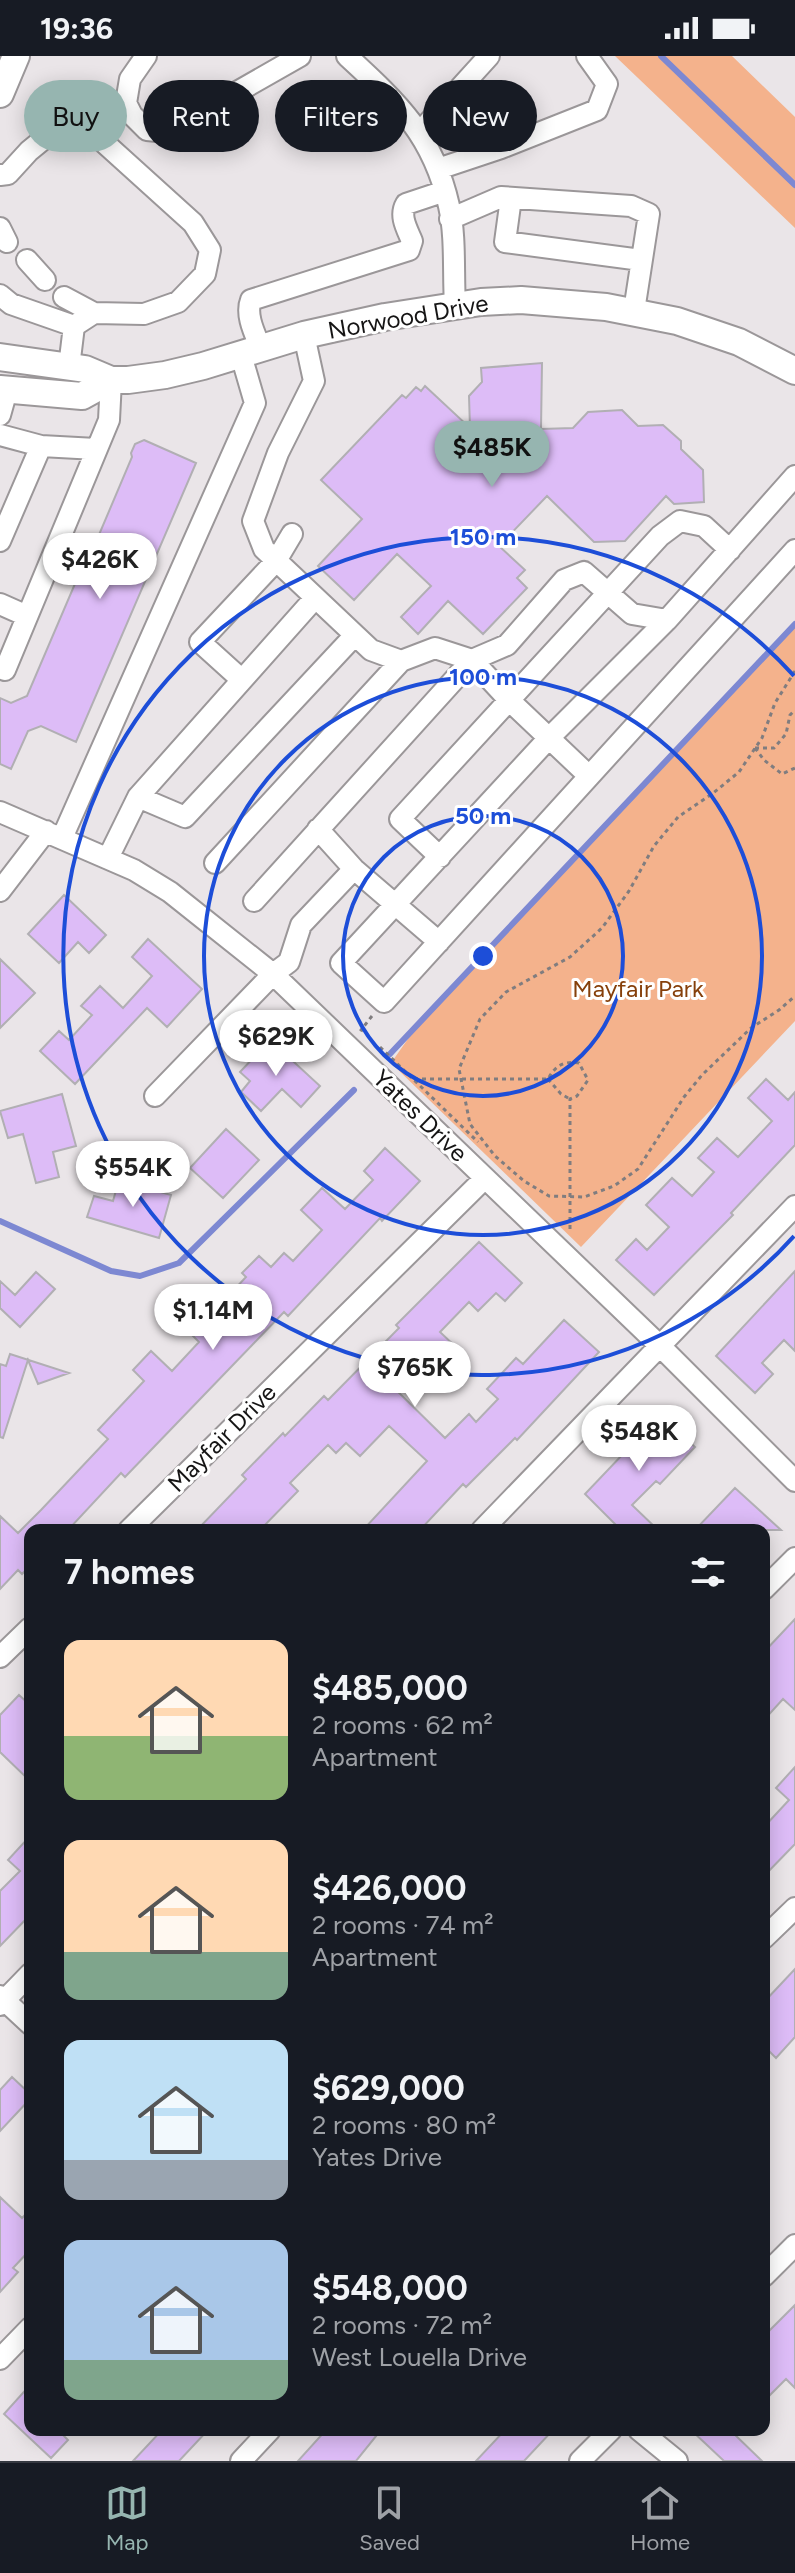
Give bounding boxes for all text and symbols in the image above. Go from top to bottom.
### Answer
text: 19:36 [40,10,113,47]
chip: Buy [24,80,127,152]
chip: Rent [143,80,259,152]
chip: Filters [275,80,407,152]
chip: New [423,80,537,152]
street label: Norwood Drive [325,288,490,345]
pin: $485K [436,421,548,489]
text: $485K [452,431,532,463]
text: 150 m [450,522,516,551]
pin: $426K [44,533,156,601]
text: $426K [61,543,139,575]
text: 100 m [449,662,517,691]
text: 50 m [455,801,511,830]
centre of rings [469,942,497,970]
park label: Mayfair Park [572,974,704,1003]
pin: $629K [220,1010,332,1078]
text: $629K [238,1020,314,1052]
street label: Yates Drive [367,1064,474,1168]
pin: $554K [77,1141,189,1209]
text: $554K [94,1151,172,1183]
pin: $1.14M [148,1284,278,1352]
text: $1.14M [172,1294,254,1326]
pin: $765K [359,1341,471,1409]
text: $765K [377,1351,453,1383]
street label: Mayfair Drive [162,1378,282,1498]
pin: $548K [583,1405,695,1473]
text: $548K [599,1415,679,1447]
icon: filters [686,1550,730,1594]
text: 7 homes [64,1552,194,1593]
text: $485,000 [312,1668,468,1709]
icon: home [128,1672,224,1768]
text: 2 rooms · 62 m² [312,1709,493,1741]
text: Apartment [312,1741,438,1773]
text: $426,000 [312,1868,467,1909]
icon: home [128,1872,224,1968]
text: 2 rooms · 74 m² [312,1909,494,1941]
text: Apartment [312,1941,438,1973]
text: $629,000 [312,2068,465,2109]
icon: home [128,2072,224,2168]
text: 2 rooms · 80 m² [312,2109,496,2141]
text: Yates Drive [312,2141,442,2173]
text: $548,000 [312,2268,468,2309]
icon: home [128,2272,224,2368]
text: 2 rooms · 72 m² [312,2309,492,2341]
text: West Louella Drive [312,2341,527,2373]
tab: Map [105,2481,149,2556]
tab: Saved [359,2481,420,2556]
tab: Home [630,2481,690,2556]

